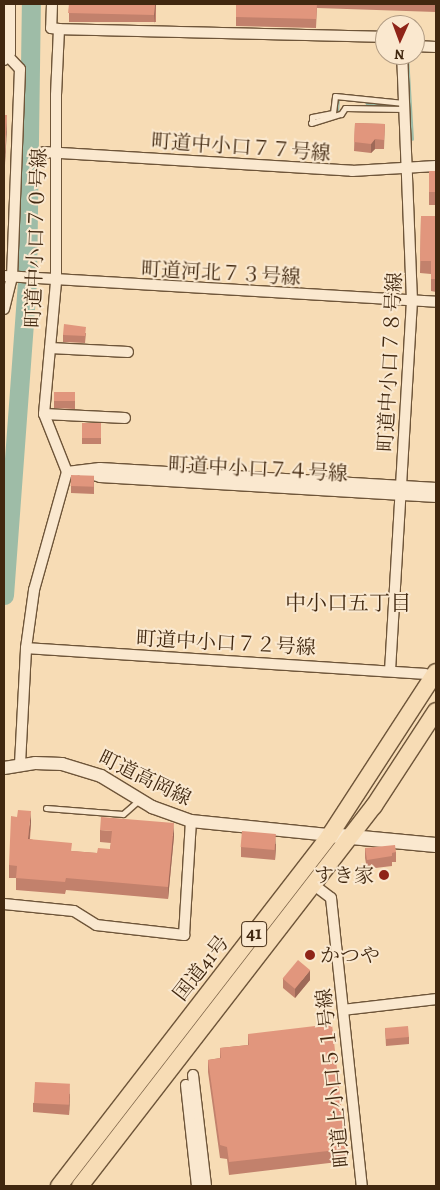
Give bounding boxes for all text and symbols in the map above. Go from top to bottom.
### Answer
north arrow [375,15,425,65]
text: N [394,45,405,64]
street label: 町道中小口７７号線 [150,129,332,165]
street label: 町道中小口７０号線 [21,148,51,328]
street label: 町道河北７３号線 [140,257,302,289]
street label: 町道中小口７８号線 [373,271,407,453]
street label: 町道中小口７４号線 [167,452,349,486]
district label: 中小口五丁目 [285,590,411,616]
street label: 町道中小口７２号線 [135,626,317,660]
street label: 町道高岡線 [95,745,195,811]
place label: すき家 [314,863,374,887]
marker: すき家 [378,869,390,881]
road number: 41 [240,918,268,951]
street label: 国道41号 [168,931,234,1005]
place label: かつや [320,943,380,967]
marker: かつや [304,949,316,961]
street label: 町道上小口５１号線 [312,987,354,1169]

